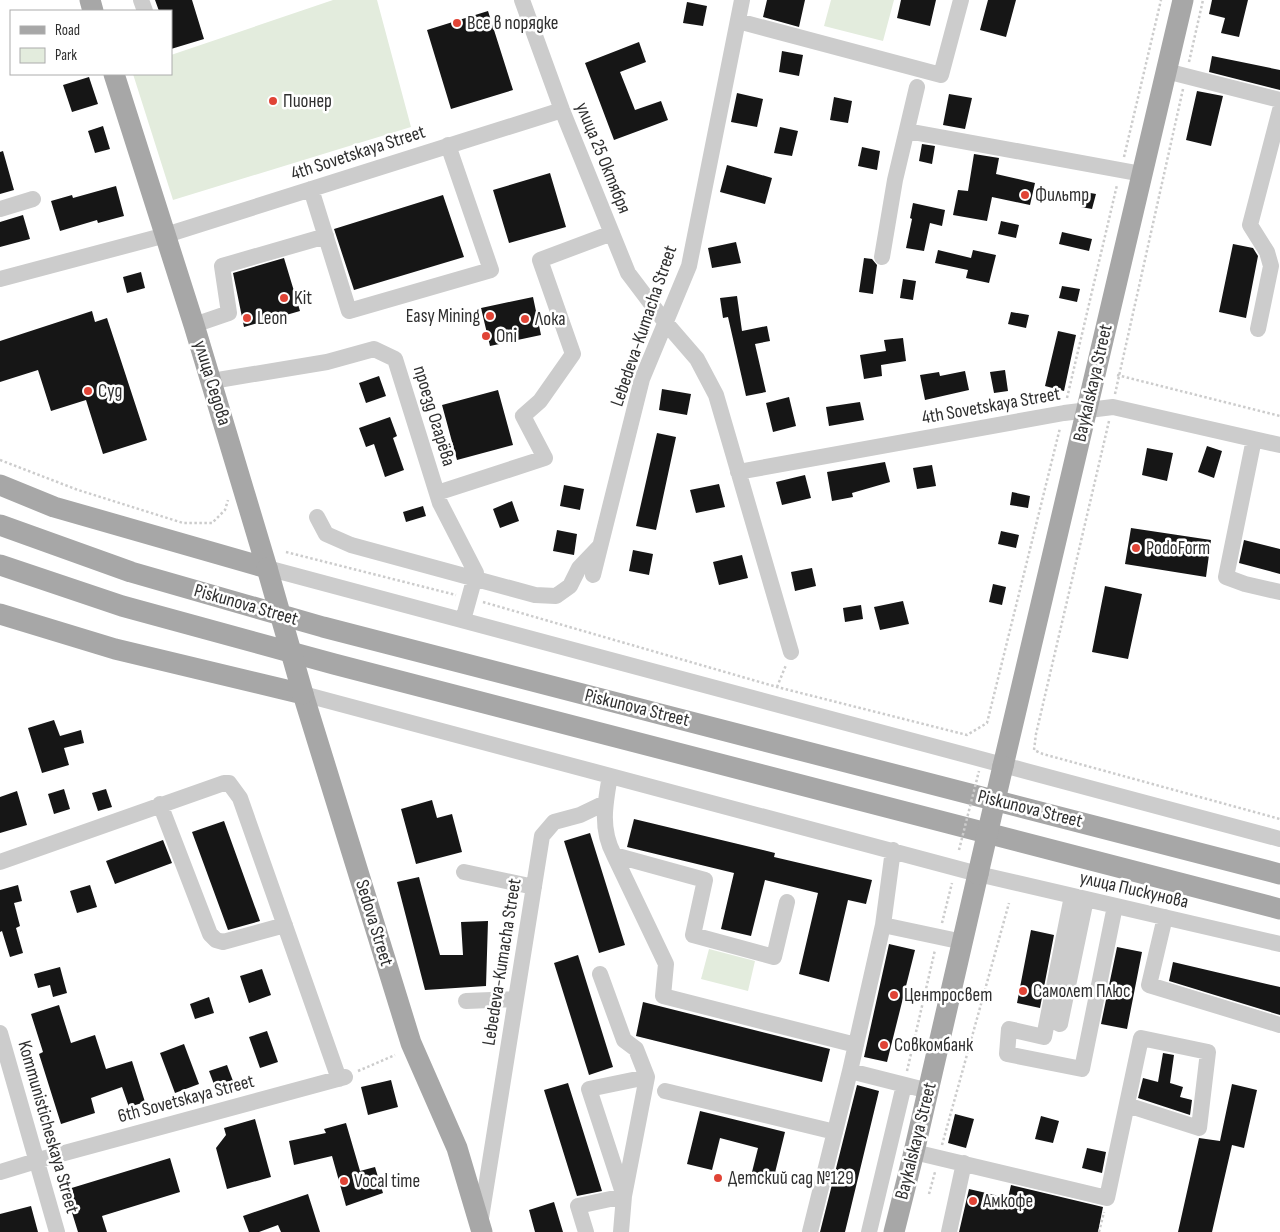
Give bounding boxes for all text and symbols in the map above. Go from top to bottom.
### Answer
legend [10,10,172,75]
place label: Все в порядке [467,12,558,35]
marker: Все в порядке [451,17,463,29]
text: Road [55,21,80,40]
text: Park [55,46,77,65]
place label: Пионер [283,90,332,113]
marker: Пионер [267,95,279,107]
street label: улица 25 Октября [570,99,636,217]
street label: 4th Sovetskaya Street [288,120,428,186]
place label: Фильтр [1035,184,1089,207]
marker: Фильтр [1019,189,1031,201]
street label: Lebedeva-Kumacha Street [606,242,682,410]
place label: Kit [294,287,312,310]
marker: Kit [278,292,290,304]
place label: Easy Mining [406,305,480,328]
place label: Leon [257,307,287,330]
place label: Лока [534,308,566,331]
marker: Easy Mining [484,310,496,322]
marker: Leon [241,312,253,324]
marker: Лока [519,313,531,325]
street label: Baykalskaya Street [1068,322,1118,444]
place label: Oni [496,325,517,348]
marker: Oni [480,330,492,342]
street label: улица Седова [188,338,236,428]
street label: проезд Огарёва [408,363,460,469]
place label: Суд [98,380,122,403]
street label: 4th Sovetskaya Street [920,382,1062,429]
marker: Суд [82,385,94,397]
place label: PodoForm [1146,537,1210,560]
marker: PodoForm [1130,542,1142,554]
street label: Piskunova Street [191,579,301,631]
street label: Piskunova Street [582,684,692,732]
street label: Piskunova Street [975,785,1085,833]
street label: улица Пискунова [1077,866,1191,914]
street label: Sedova Street [350,877,398,969]
street label: Lebedeva-Kumacha Street [477,877,527,1047]
place label: Самолет Плюс [1033,980,1131,1003]
place label: Центросвет [904,984,992,1007]
marker: Самолет Плюс [1017,985,1029,997]
marker: Центросвет [888,989,900,1001]
place label: Совкомбанк [894,1034,974,1057]
street label: Kommunisticheskaya Street [12,1038,84,1216]
marker: Совкомбанк [878,1039,890,1051]
street label: 6th Sovetskaya Street [115,1070,257,1128]
street label: Baykalskaya Street [890,1080,942,1202]
place label: Детский сад №129 [728,1167,854,1190]
place label: Vocal time [354,1170,420,1193]
marker: Детский сад №129 [712,1172,724,1184]
marker: Vocal time [338,1175,350,1187]
place label: Амкофе [982,1190,1033,1213]
marker: Амкофе [967,1195,979,1207]

